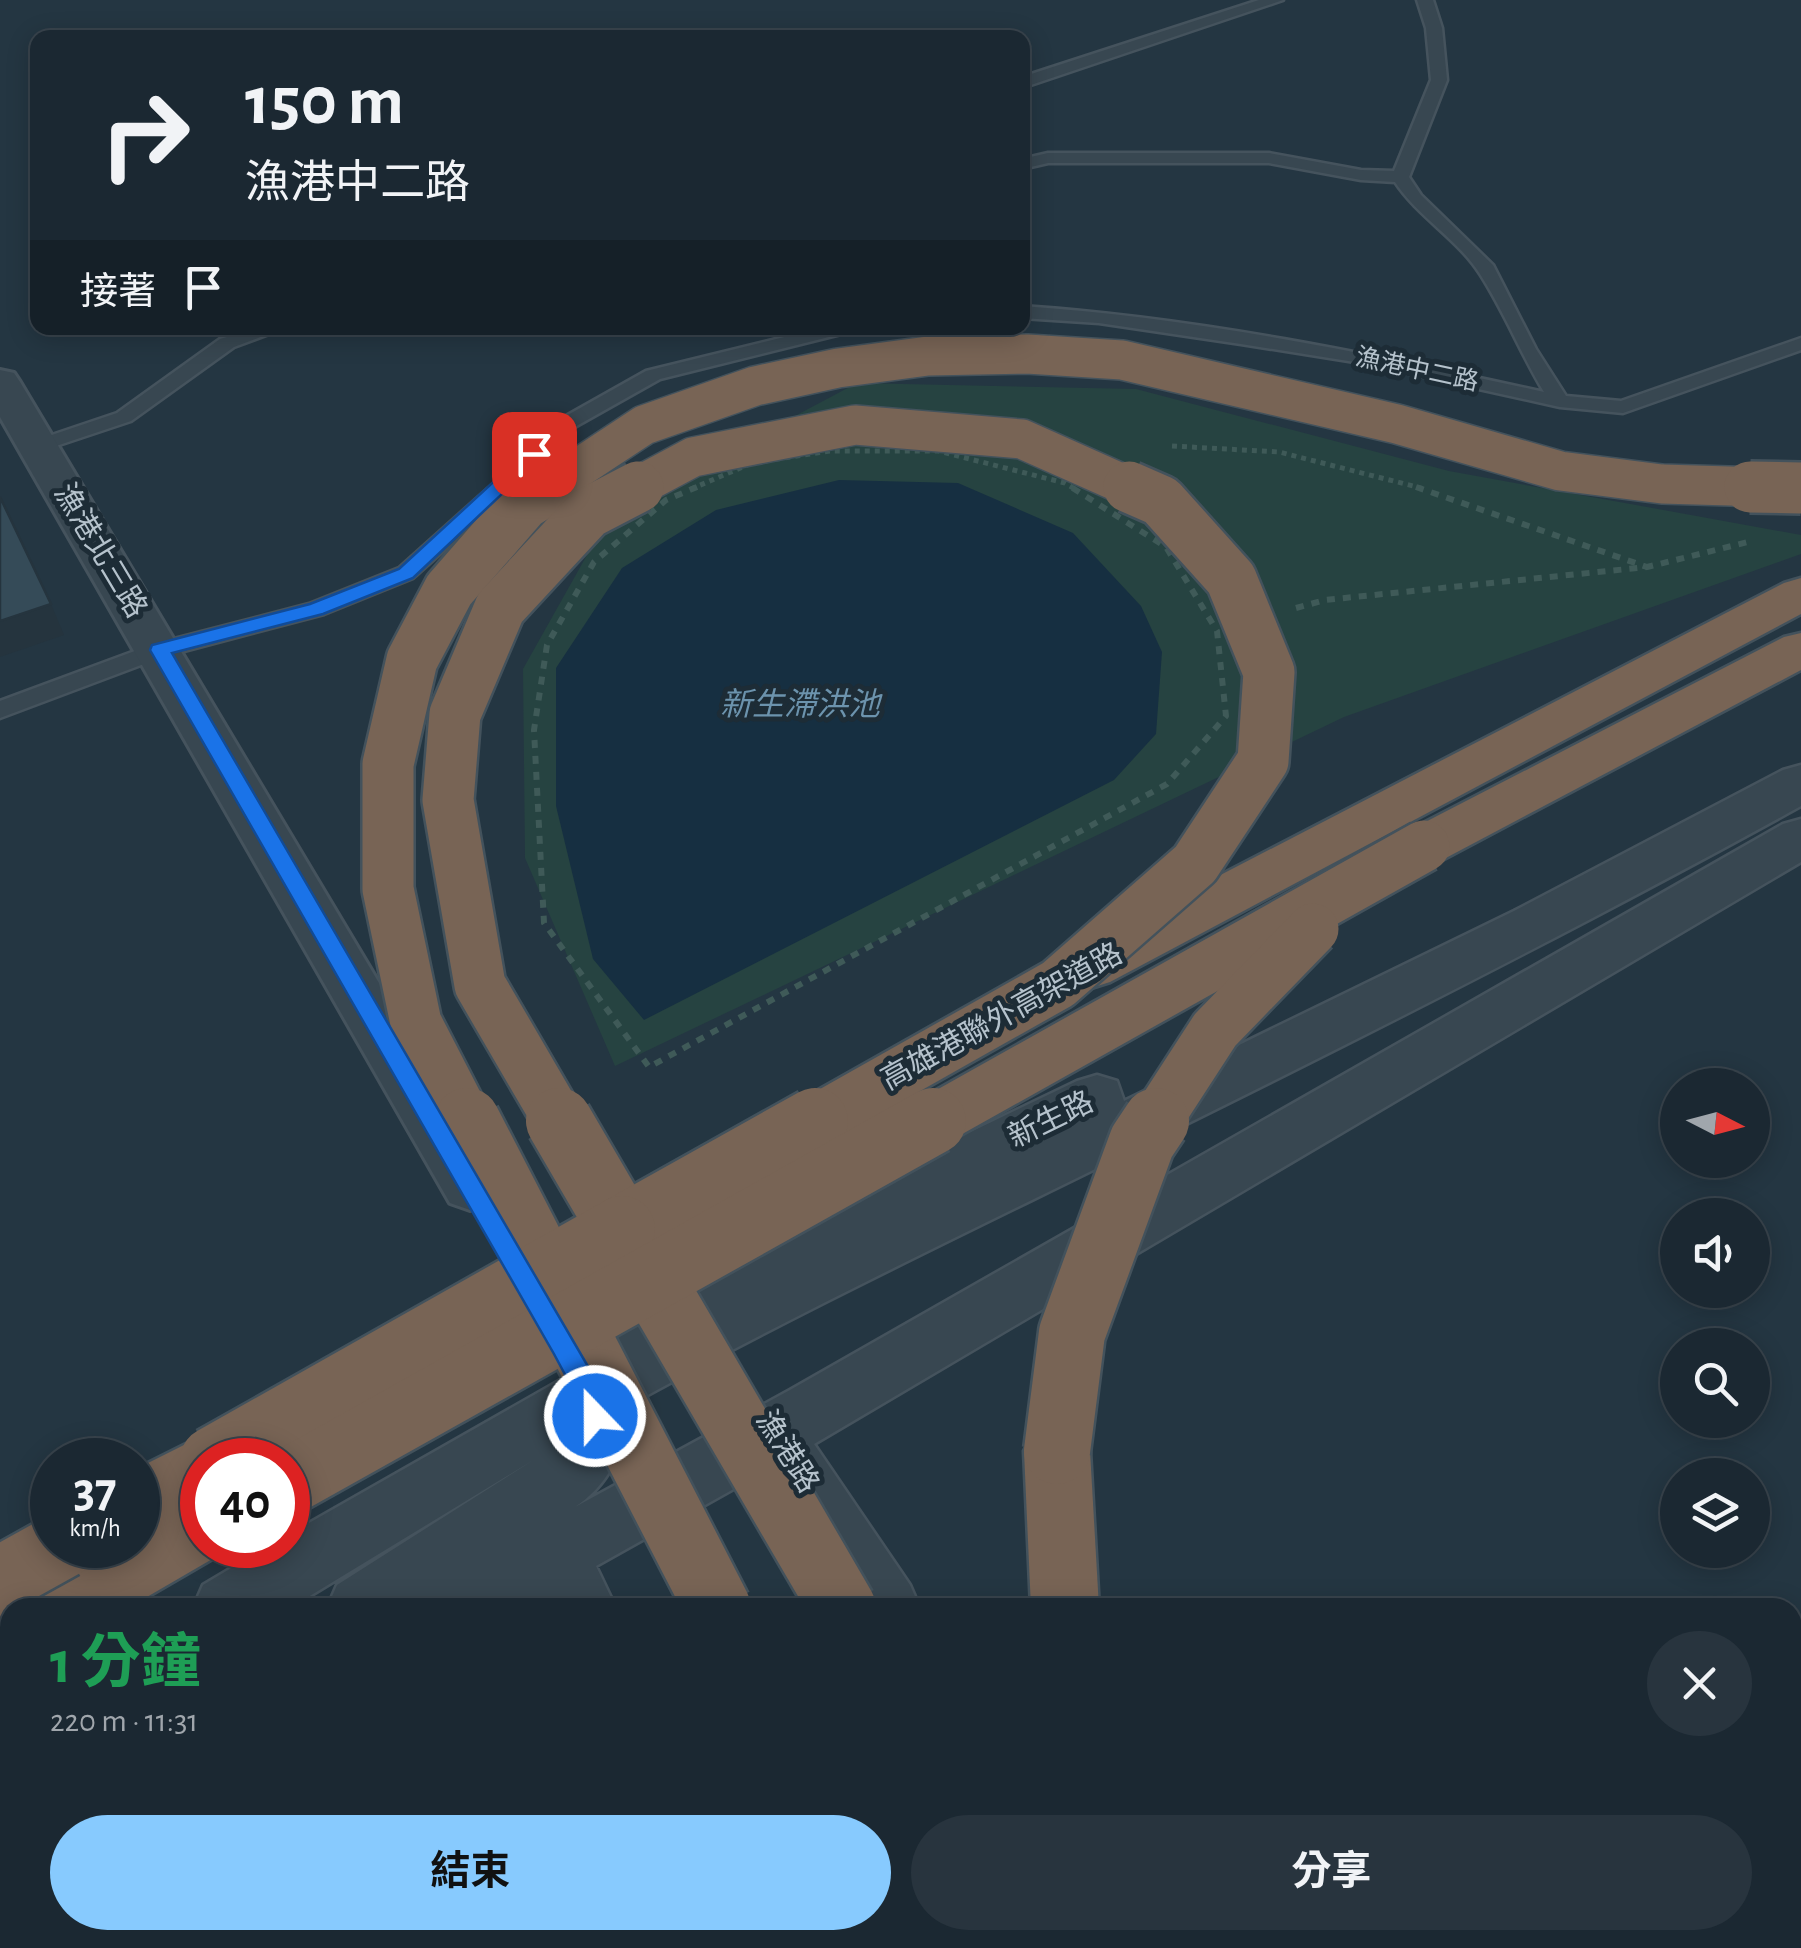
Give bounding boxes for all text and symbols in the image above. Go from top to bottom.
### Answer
text: 150 m [245,67,404,137]
icon: right [80,70,210,200]
text: 漁港中二路 [245,161,470,206]
icon: arrive [176,260,231,315]
text: 接著 [80,274,156,312]
street label: 漁港中二路 [1353,343,1481,395]
pin [492,412,577,497]
icon: arrive [507,427,562,482]
street label: 漁港北三路 [49,478,153,623]
water label: 新生滯洪池 [720,687,883,721]
street label: 高雄港聯外高架道路 [876,937,1127,1096]
north arrow [1660,1068,1770,1178]
map controls [1660,1068,1770,1568]
street label: 新生路 [1003,1085,1098,1153]
button: sound [1660,1198,1770,1308]
button: search [1660,1328,1770,1438]
position arrow [543,1364,647,1468]
street label: 漁港路 [750,1405,825,1498]
speed limit sign: 40 [180,1438,310,1568]
button: layers [1660,1458,1770,1568]
text: 37 [73,1466,117,1516]
text: km/h [69,1516,121,1541]
button: close [1647,1631,1752,1736]
text: 1 分鐘 [50,1634,201,1694]
text: 220 m · 11:31 [50,1705,198,1737]
button: 結束 [50,1815,891,1930]
button: 分享 [911,1815,1752,1930]

